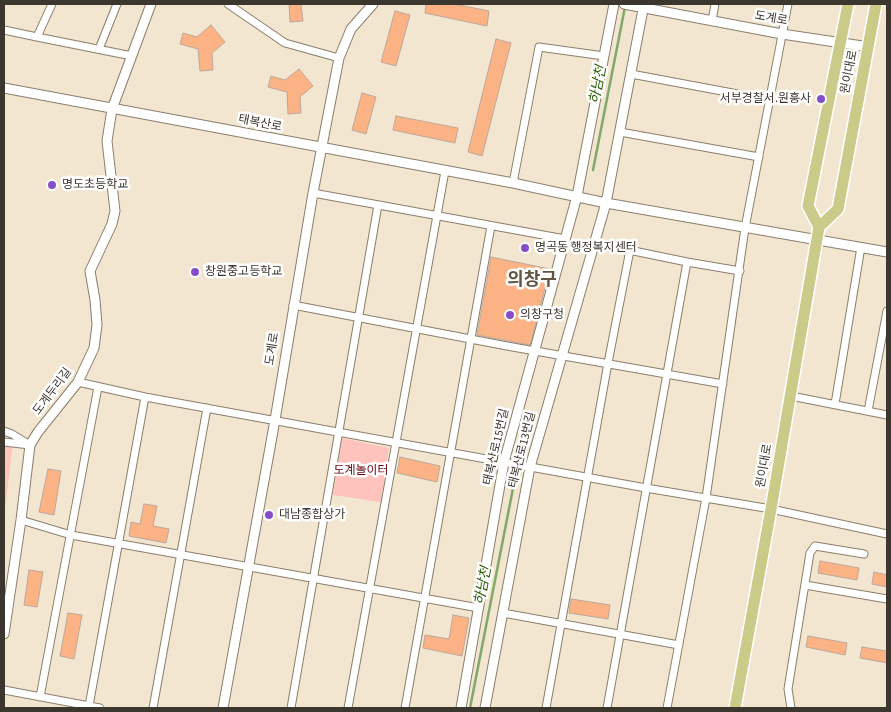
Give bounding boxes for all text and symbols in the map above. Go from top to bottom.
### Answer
street label: 도계로 [753,9,789,29]
street label: 원이대로 [839,49,861,95]
water label: 하남천 [587,64,611,106]
place label: 서부경찰서.원흥사 [720,92,811,106]
marker: 서부경찰서.원흥사 [815,93,827,105]
street label: 태복산로 [237,113,283,135]
place label: 명도초등학교 [62,178,128,192]
marker: 명도초등학교 [46,179,58,191]
place label: 명곡동 행정복지센터 [535,241,637,255]
marker: 명곡동 행정복지센터 [519,242,531,254]
place label: 창원중고등학교 [205,265,282,279]
marker: 창원중고등학교 [189,266,201,278]
district label: 의창구 [507,270,557,292]
place label: 의창구청 [520,308,564,322]
marker: 의창구청 [504,309,516,321]
street label: 도계로 [263,332,283,366]
street label: 도계두리길 [31,366,75,418]
street label: 태복산로15번길 [481,407,513,487]
street label: 태복산로13번길 [507,410,539,490]
street label: 원이대로 [754,443,776,489]
park label: 도계놀이터 [333,464,389,478]
place label: 대남종합상가 [279,508,345,522]
marker: 대남종합상가 [263,509,275,521]
water label: 하남천 [472,565,496,607]

